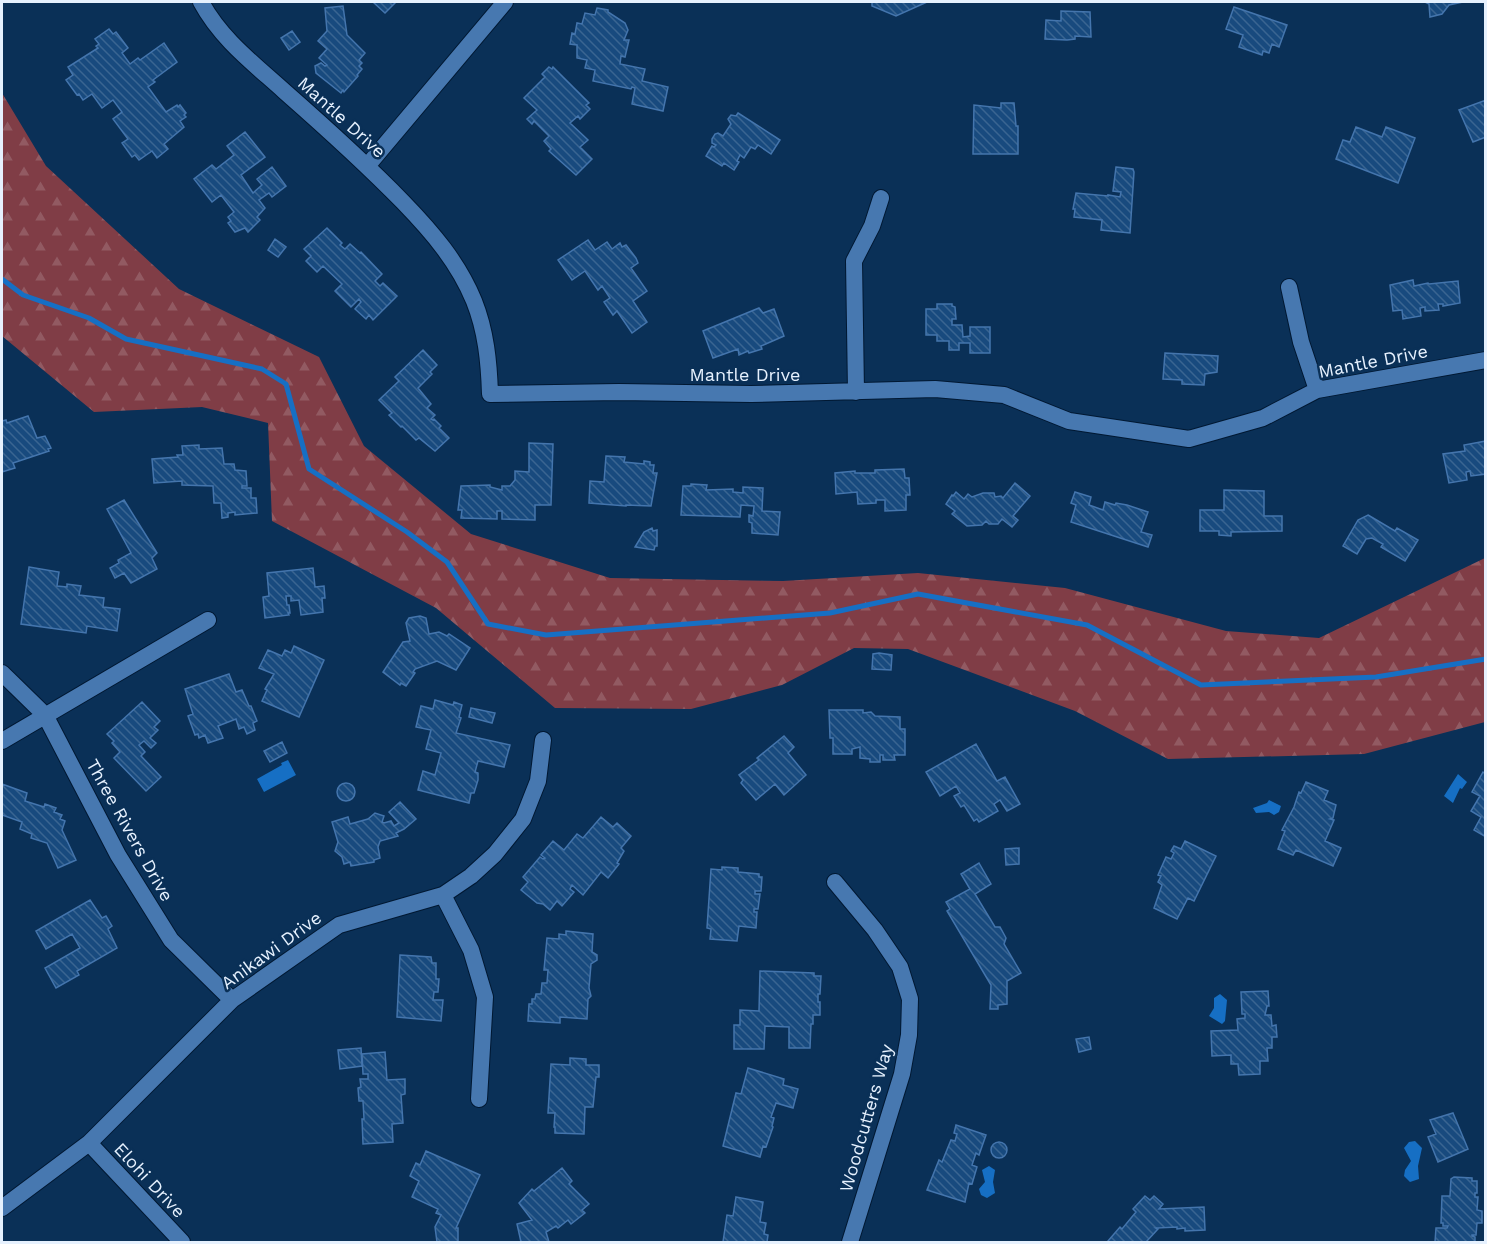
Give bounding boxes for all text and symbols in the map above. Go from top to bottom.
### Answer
street label: Mantle Drive [294,72,390,162]
street label: Mantle Drive [1317,340,1429,382]
street label: Mantle Drive [690,364,800,385]
street label: Three Rivers Drive [82,755,178,905]
street label: Anikawi Drive [217,907,325,993]
street label: Woodcutters Way [835,1041,897,1194]
street label: Elohi Drive [110,1138,190,1222]

